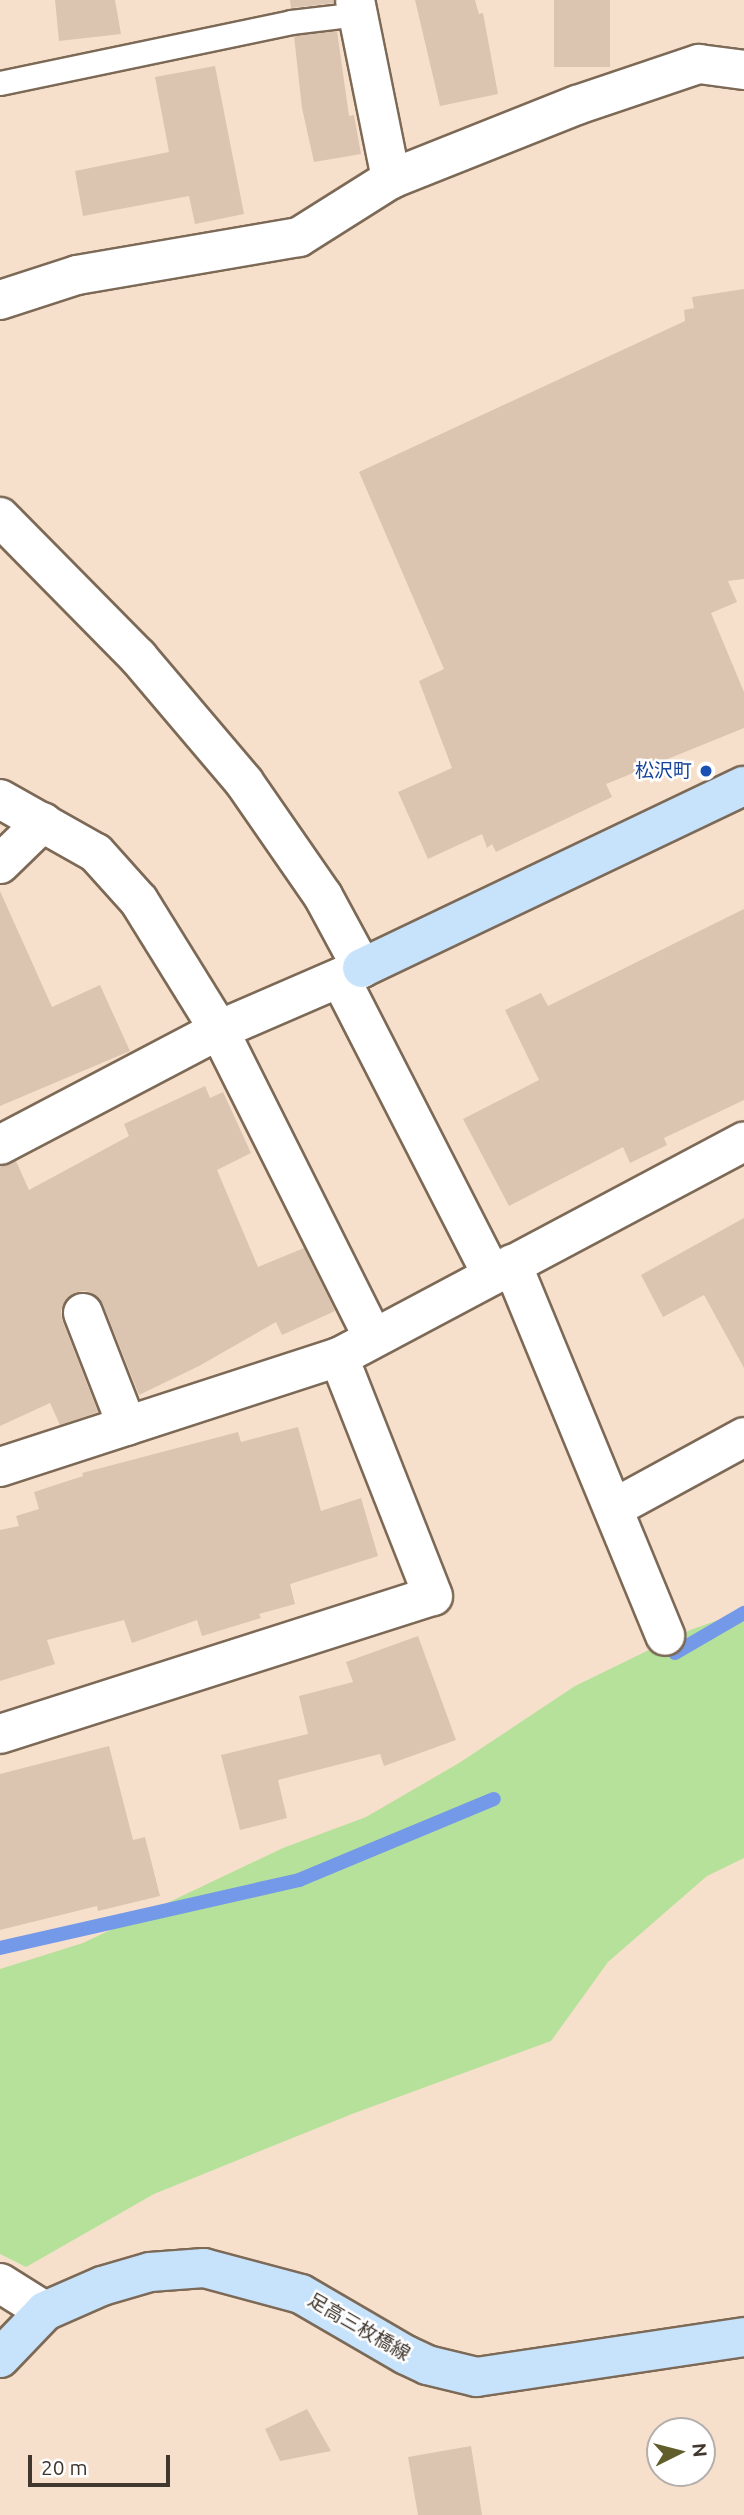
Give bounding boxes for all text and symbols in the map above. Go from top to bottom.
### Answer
place label: 松沢町 [635,760,692,782]
marker: 松沢町 [698,763,714,779]
street label: 足高三枚橋線 [304,2289,414,2365]
north arrow [646,2417,716,2487]
scale bar [32,2442,173,2486]
text: N [688,2442,712,2458]
text: 20 m [41,2455,88,2479]

